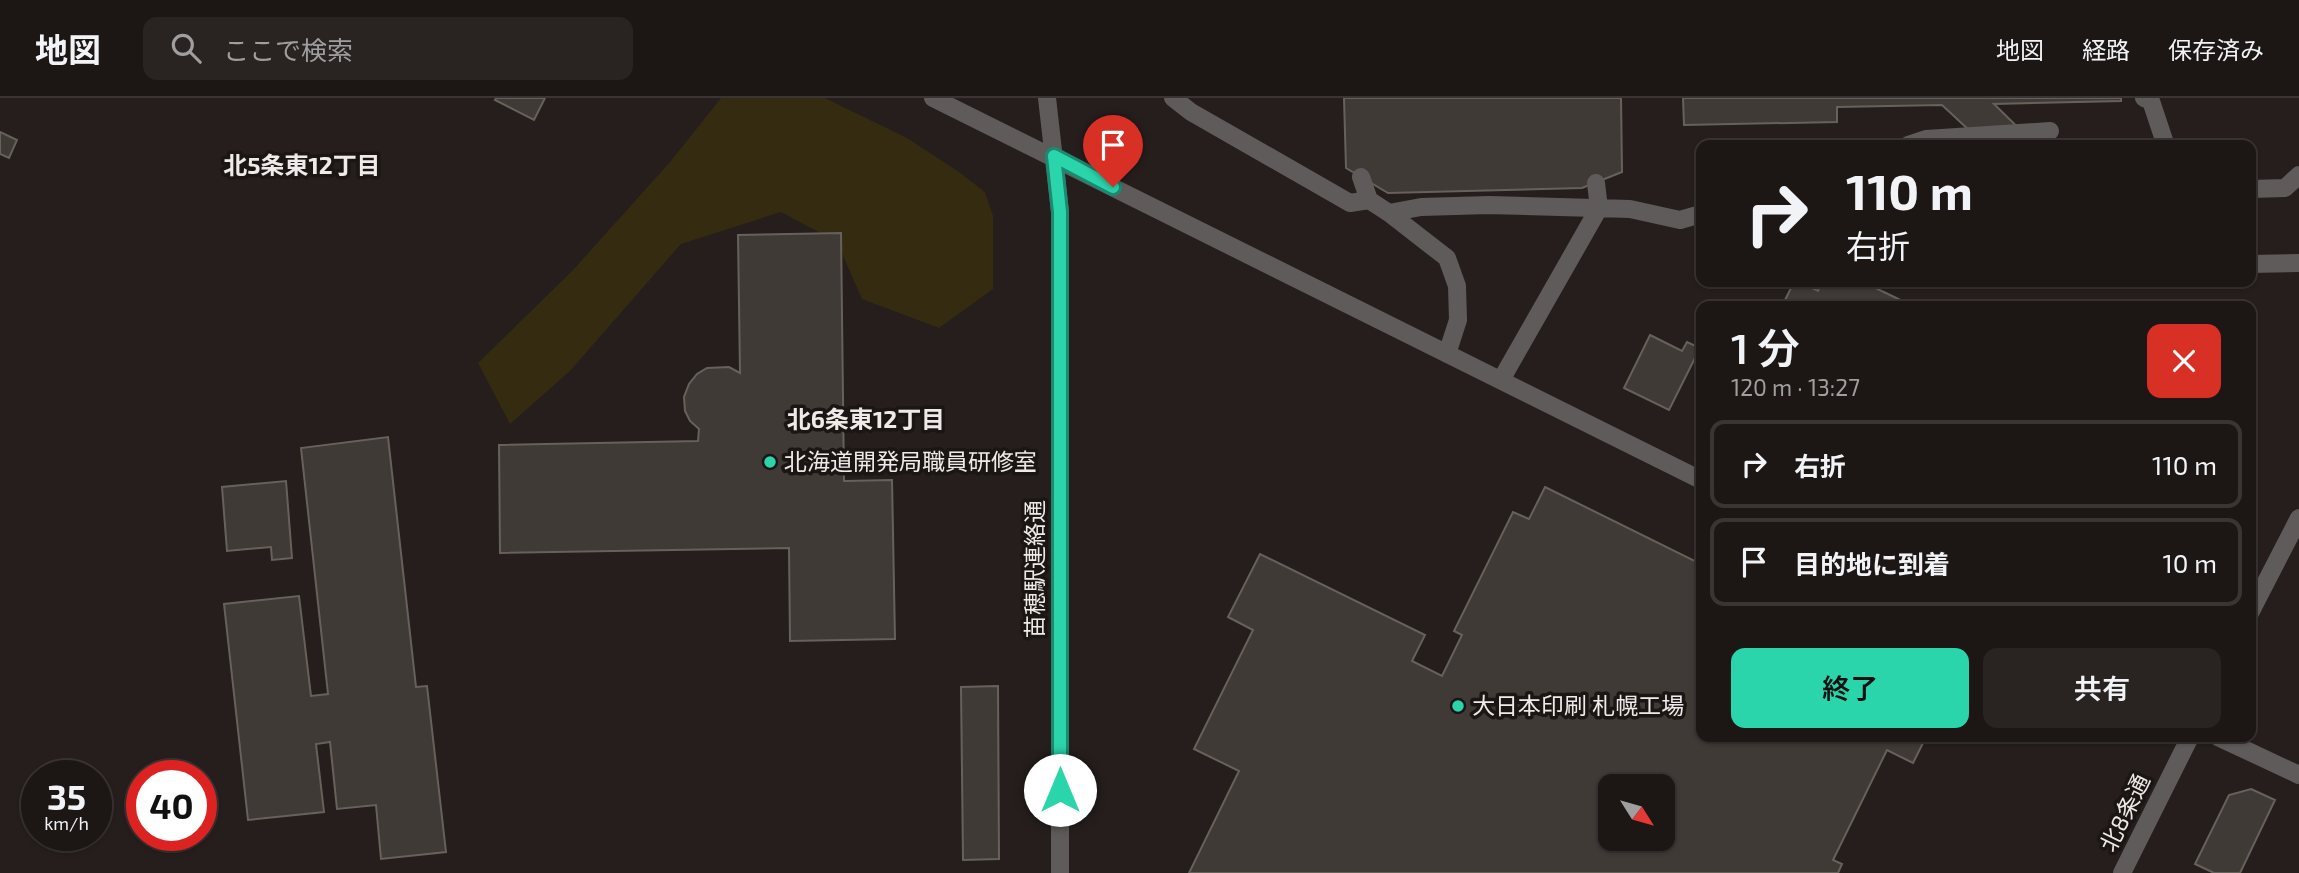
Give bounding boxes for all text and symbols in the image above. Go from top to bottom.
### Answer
search box [143,17,633,80]
text: 地図 [35,29,101,69]
icon: search [167,29,205,67]
text: ここで検索 [223,34,353,65]
text: 地図 [1996,35,2044,64]
text: 経路 [2082,35,2130,64]
text: 保存済み [2168,35,2264,64]
pin [1083,115,1143,187]
icon: arrive [1094,126,1132,164]
district label: 北5条東12丁目 [223,150,381,179]
text: 110 m [1846,161,1973,220]
icon: right [1731,168,1822,259]
text: 右折 [1846,226,1910,264]
text: 1 分 [1731,322,1800,372]
button: close [2147,324,2221,398]
text: 120 m · 13:27 [1731,373,1860,401]
district label: 北6条東12丁目 [787,404,945,433]
icon: right [1735,445,1773,483]
place label: 北海道開発局職員研修室 [784,447,1037,475]
text: 110 m [2152,449,2217,480]
text: 右折 [1794,450,1846,481]
marker: 北海道開発局職員研修室 [762,454,778,470]
street label: 苗穂駅連絡通 [1020,500,1048,638]
icon: arrive [1735,543,1773,581]
text: 10 m [2162,547,2217,578]
text: 目的地に到着 [1794,548,1950,579]
button: 終了 [1731,648,1969,728]
button: 共有 [1983,648,2221,728]
place label: 大日本印刷 札幌工場 [1472,691,1684,719]
marker: 大日本印刷 札幌工場 [1450,698,1466,714]
position arrow [1023,753,1097,827]
speed limit sign: 40 [126,760,217,851]
street label: 北8条通 [2093,769,2155,856]
north arrow [1598,774,1675,850]
map controls [1598,774,1675,851]
text: 35 [47,775,86,817]
text: km/h [44,812,89,834]

